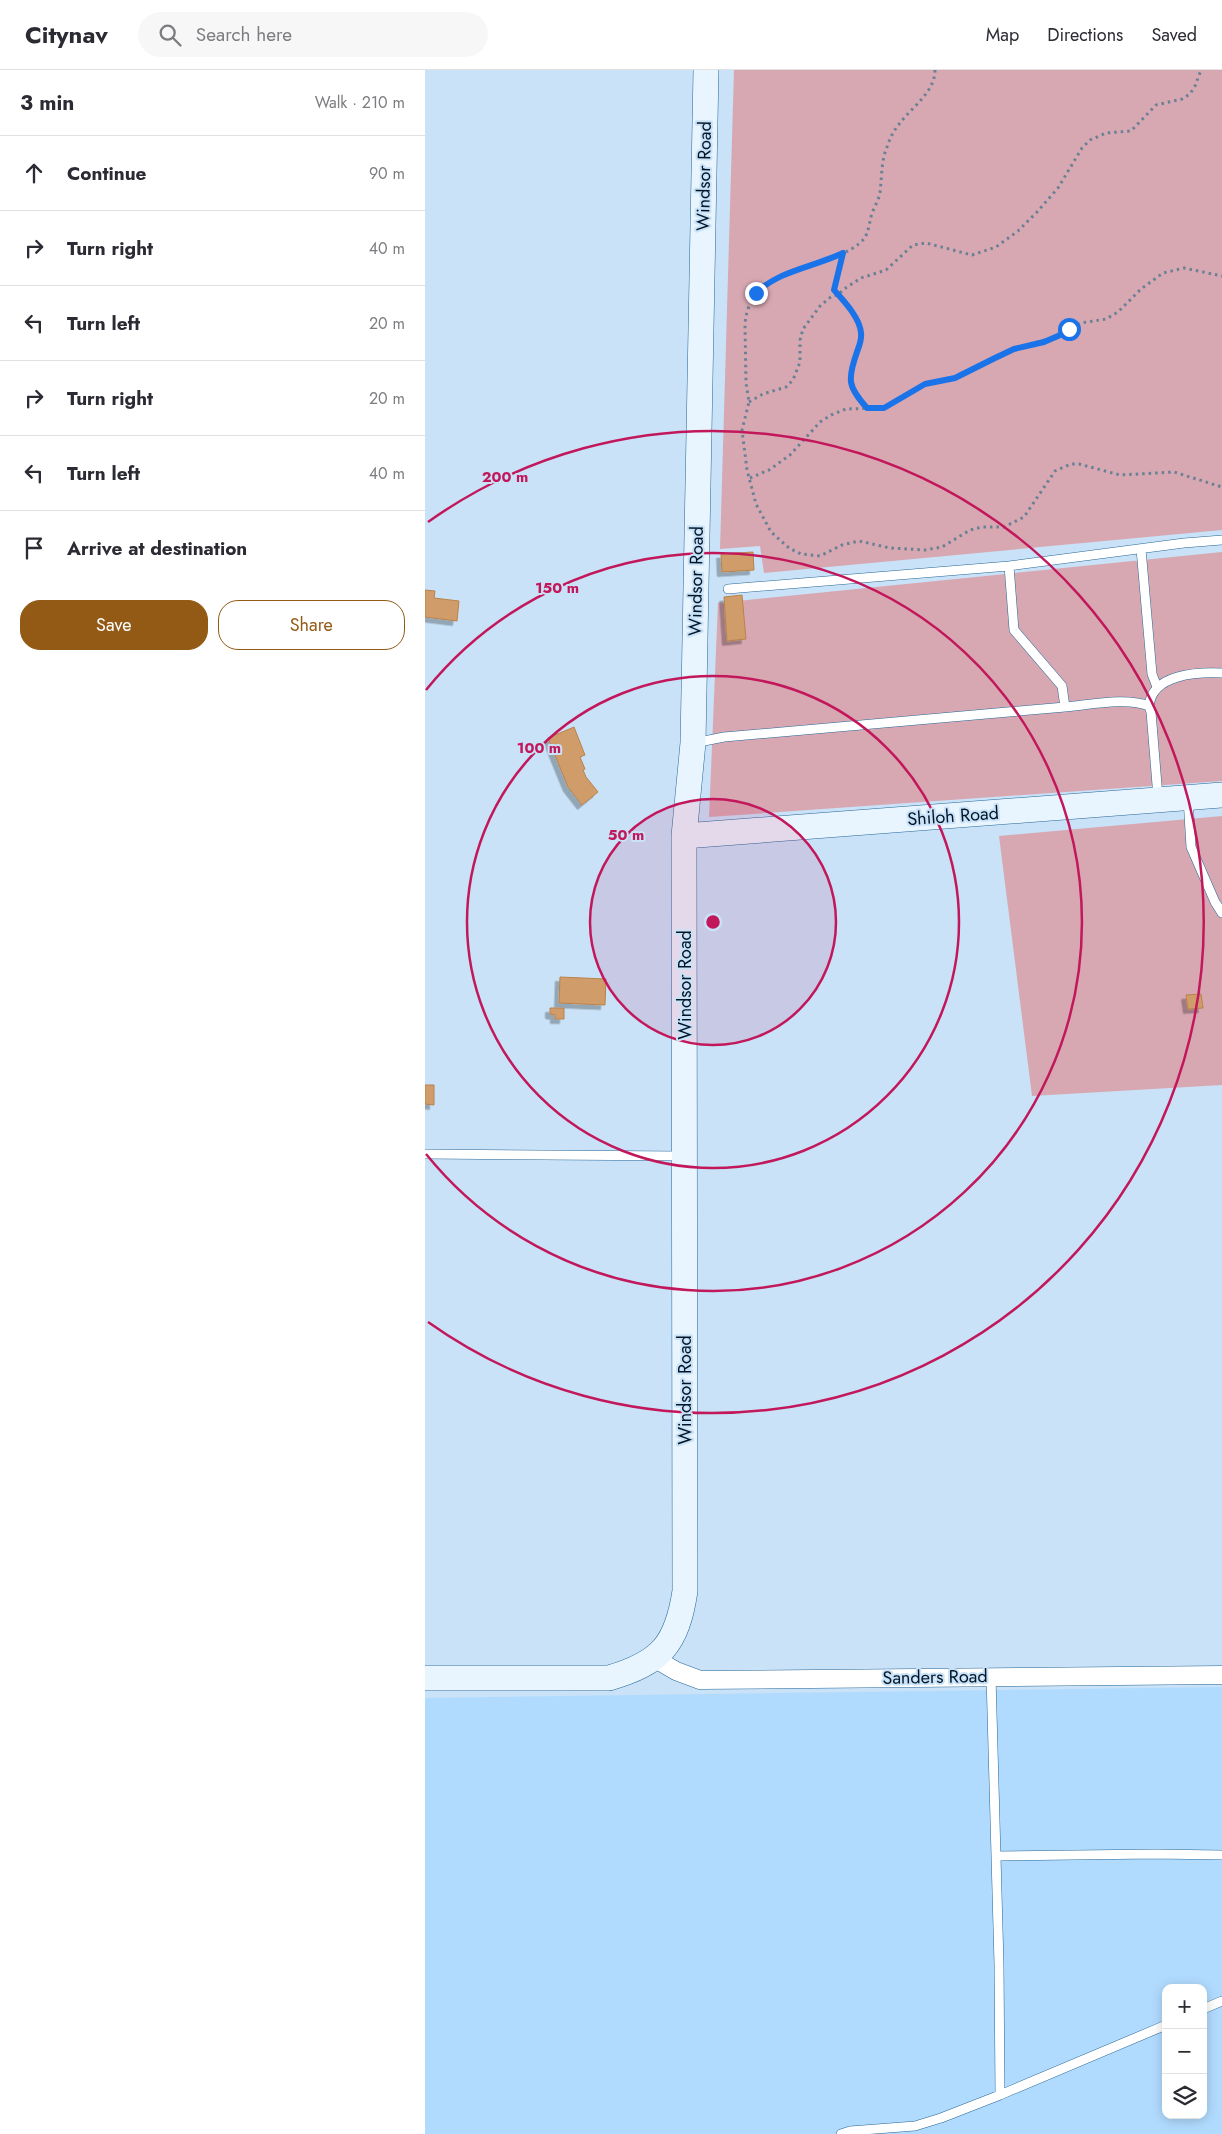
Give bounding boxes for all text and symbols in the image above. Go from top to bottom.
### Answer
search box [138,12,488,57]
text: Citynav [25,17,108,52]
icon: search [156,21,184,49]
text: Search here [196,21,292,48]
text: Map [986,22,1019,48]
text: Directions [1047,22,1123,48]
text: Saved [1151,22,1197,48]
text: 3 min [20,88,74,118]
text: Walk · 210 m [315,91,405,114]
street label: Windsor Road [690,121,718,231]
icon: ahead [20,159,48,187]
text: Continue [67,160,146,187]
text: 90 m [369,162,405,185]
icon: right [20,234,48,262]
text: Turn right [67,235,153,262]
text: 40 m [369,237,405,260]
route end [745,282,768,305]
icon: left [20,309,48,337]
text: Turn left [67,310,140,337]
text: 20 m [369,312,405,335]
route start [1058,318,1081,341]
icon: right [20,384,48,412]
text: Turn right [67,385,153,412]
text: 20 m [369,387,405,410]
icon: left [20,459,48,487]
text: Turn left [67,460,140,487]
text: 40 m [369,462,405,485]
text: 200 m [482,466,528,488]
street label: Windsor Road [682,526,710,636]
icon: arrive [20,534,48,562]
text: Arrive at destination [67,535,247,562]
text: 150 m [535,577,579,599]
button: Save [20,600,208,650]
button: Share [218,600,405,650]
text: 100 m [517,737,561,759]
street label: Shiloh Road [906,800,1000,832]
text: 50 m [608,824,644,846]
centre of rings [704,913,722,931]
street label: Windsor Road [672,930,698,1040]
street label: Windsor Road [672,1335,698,1445]
street label: Sanders Road [882,1663,988,1691]
map controls [1162,1984,1207,2119]
button: + [1162,1984,1207,2029]
button: − [1162,2029,1207,2074]
button: layers [1162,2074,1207,2119]

